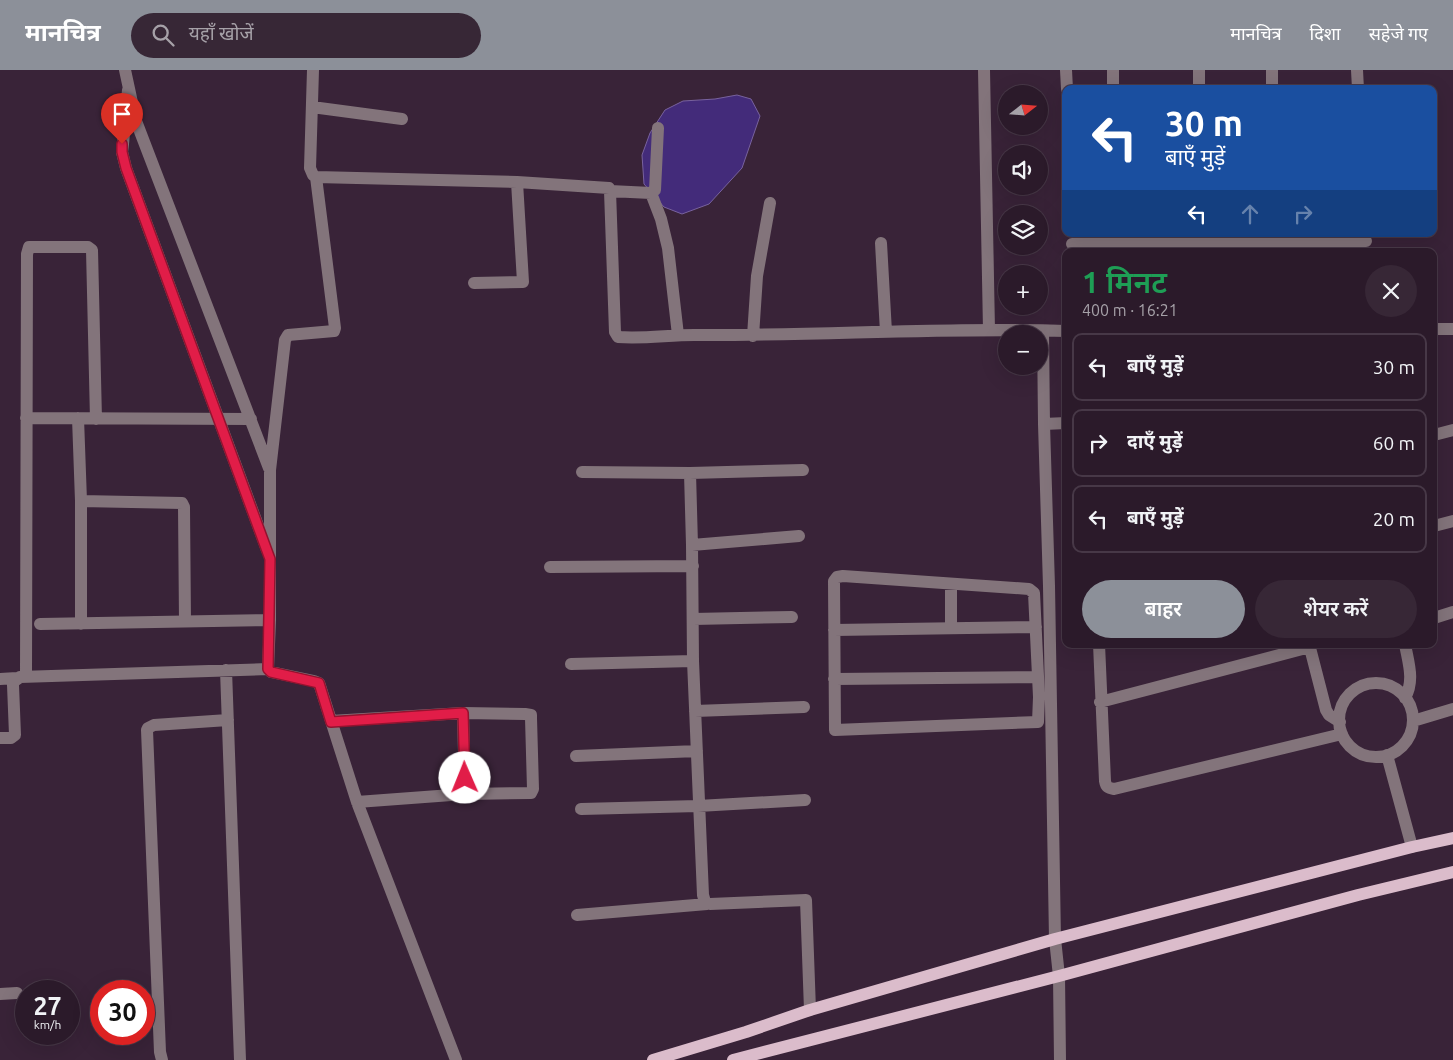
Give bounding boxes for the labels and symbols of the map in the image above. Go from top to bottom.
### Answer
north arrow [998,85,1048,135]
pin [101,93,143,144]
position arrow [438,751,490,803]
speed limit sign: 30 [90,980,155,1045]

